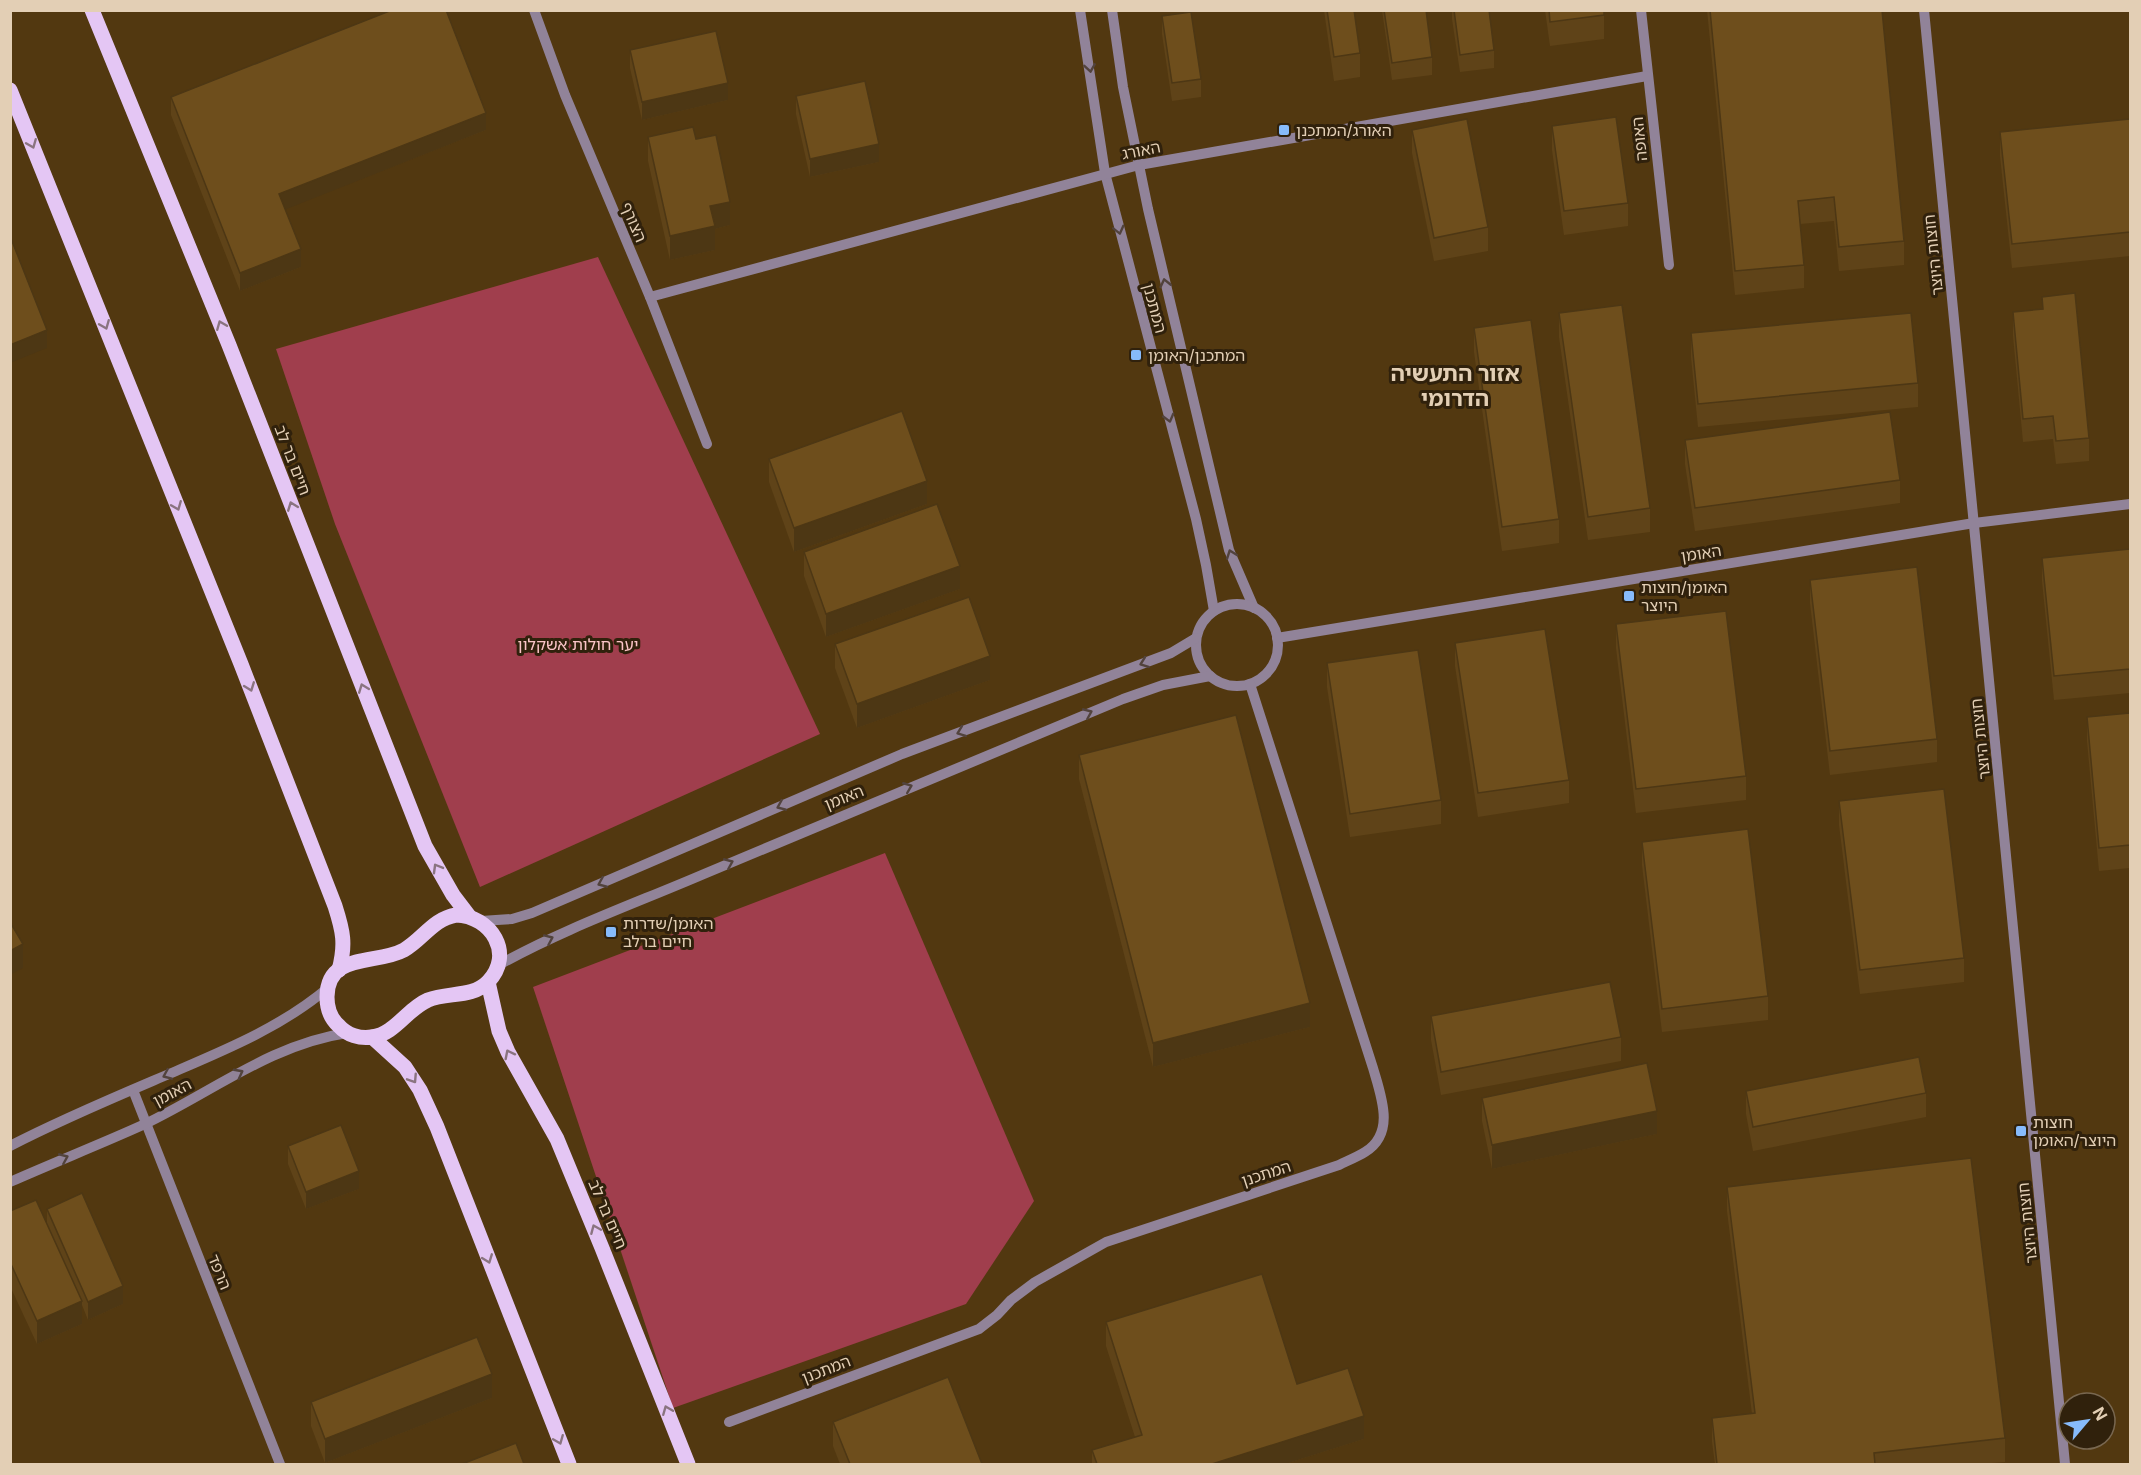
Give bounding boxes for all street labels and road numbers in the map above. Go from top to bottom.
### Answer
street label: האופה [1627,116,1651,162]
street label: האורג [1120,136,1162,164]
street label: הצורף [617,199,651,245]
street label: חוצות היוצר [1919,213,1947,297]
street label: המתכנן [1139,281,1171,335]
street label: חיים בר לב [270,422,316,498]
street label: האומן [1679,540,1723,566]
street label: חוצות היוצר [1966,697,1994,781]
street label: האומן [821,780,867,814]
street label: האומן [149,1074,195,1110]
street label: המתכנן [1239,1156,1293,1190]
street label: חיים בר לב [584,1176,632,1252]
street label: חוצות היוצר [2013,1181,2041,1265]
street label: הרפד [204,1251,236,1293]
street label: המתכנן [799,1351,853,1387]

